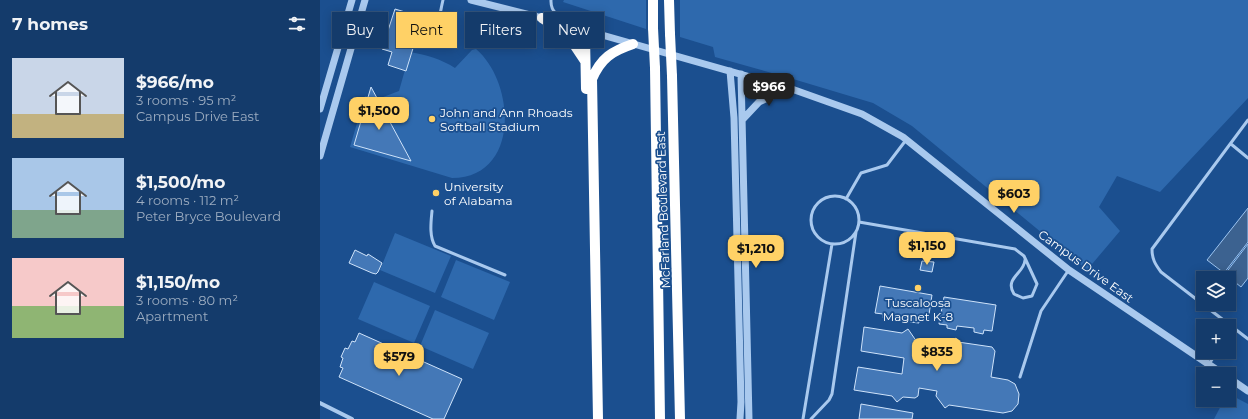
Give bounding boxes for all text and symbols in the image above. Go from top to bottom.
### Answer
chip: Buy [332,12,388,48]
chip: Rent [396,12,457,48]
chip: Filters [465,12,536,48]
chip: New [544,12,604,48]
icon: filters [286,13,308,35]
text: 7 homes [12,14,88,34]
text: $966/mo [136,72,214,92]
pin: $966 [745,73,793,107]
icon: home [44,74,92,122]
text: $966 [752,78,786,94]
text: 3 rooms · 95 m² [136,92,236,108]
pin: $1,500 [346,97,412,131]
text: $1,500 [358,102,400,118]
place label: John and Ann Rhoads Softball Stadium [439,105,573,134]
text: Campus Drive East [136,108,259,124]
marker: John and Ann Rhoads Softball Stadium [427,114,437,124]
street label: McFarland Boulevard East [653,131,673,289]
text: $1,500/mo [136,172,225,192]
icon: home [44,174,92,222]
place label: University of Alabama [444,179,513,208]
pin: $603 [990,180,1038,214]
text: $603 [998,185,1030,201]
marker: University of Alabama [431,188,441,198]
text: 4 rooms · 112 m² [136,192,239,208]
text: Peter Bryce Boulevard [136,208,281,224]
street label: Campus Drive East [1036,227,1137,306]
pin: $1,150 [894,232,960,266]
pin: $1,210 [723,235,789,269]
text: $1,150 [908,237,946,253]
text: $1,210 [737,240,775,256]
map controls [1196,271,1236,407]
button: layers [1196,271,1236,311]
text: $1,150/mo [136,272,220,292]
icon: home [44,274,92,322]
marker: Tuscaloosa Magnet K-8 [913,283,923,293]
text: 3 rooms · 80 m² [136,292,238,308]
place label: Tuscaloosa Magnet K-8 [883,295,954,324]
text: Apartment [136,308,208,324]
button: + [1196,319,1236,359]
pin: $835 [913,338,961,372]
pin: $579 [375,343,423,377]
text: $835 [921,343,953,359]
text: $579 [383,348,415,364]
button: − [1196,367,1236,407]

